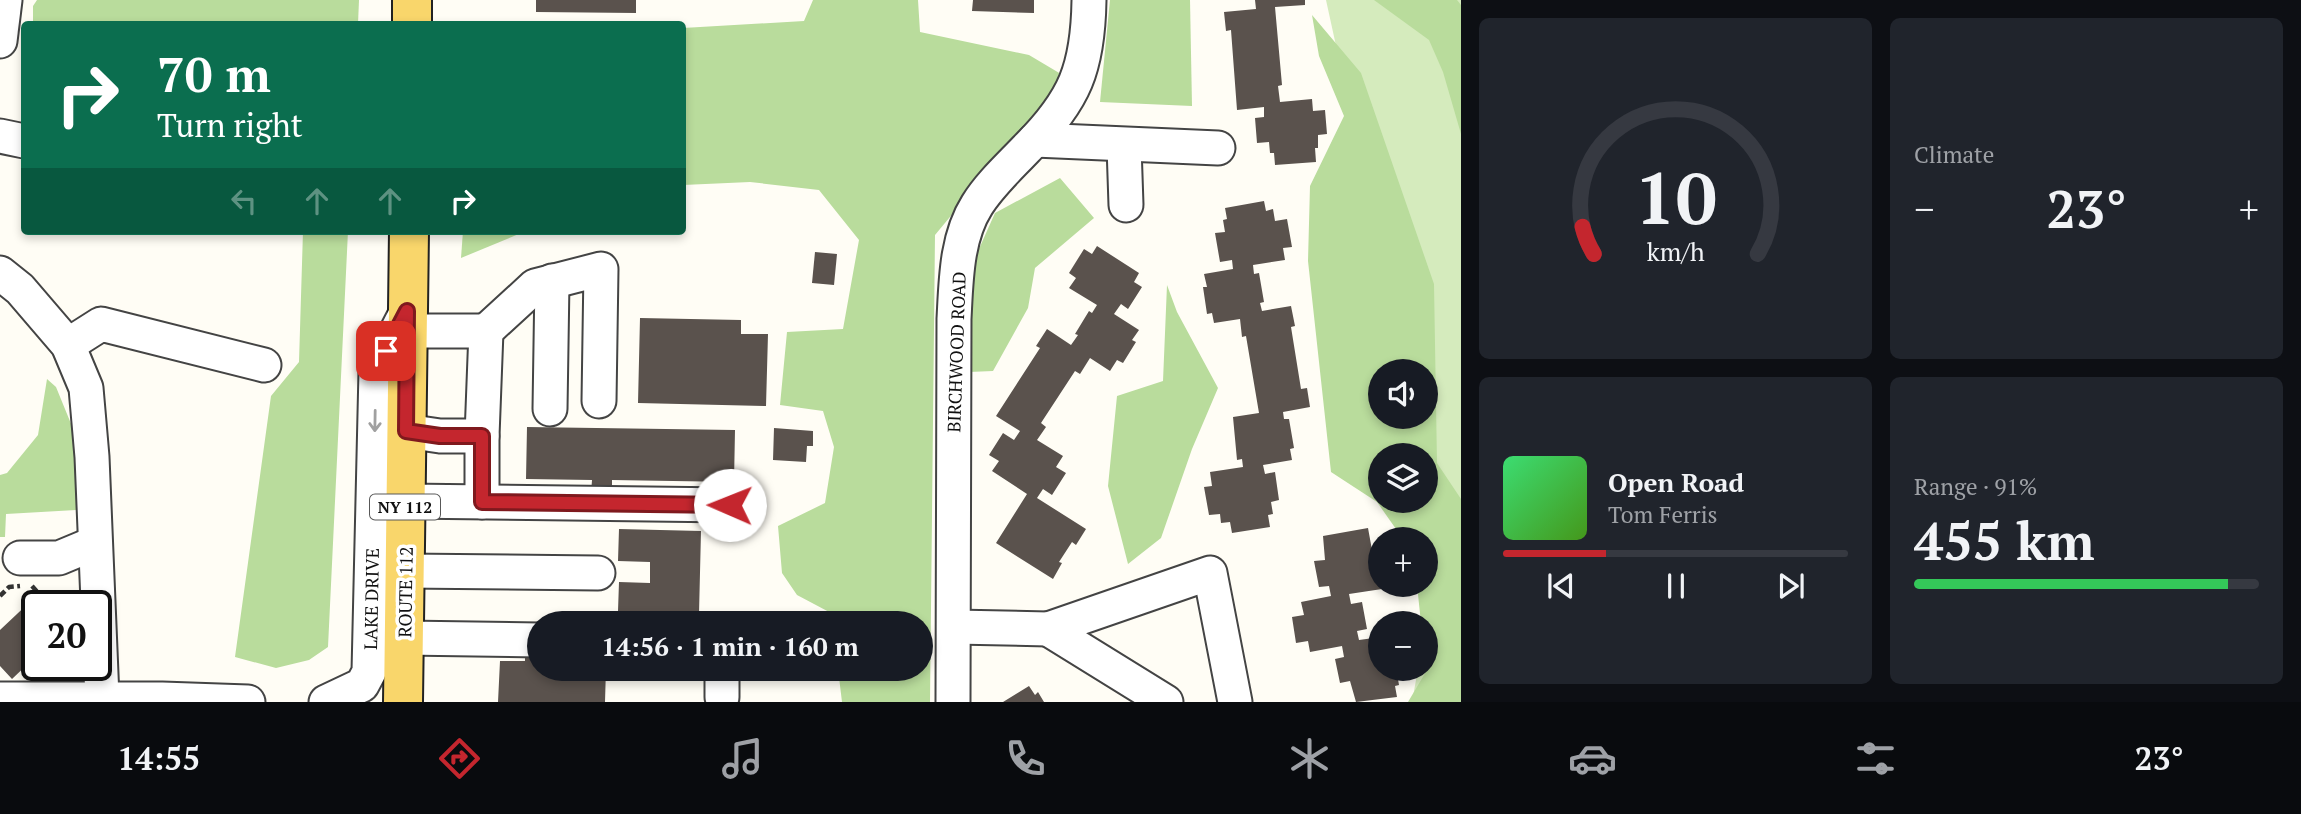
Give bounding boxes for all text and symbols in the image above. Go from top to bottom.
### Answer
text: 70 m [157,41,271,106]
icon: right [42,49,133,140]
text: Turn right [157,104,303,146]
text: Climate [1914,139,1994,170]
text: 10 [1634,149,1717,246]
text: 23° [2046,174,2127,243]
icon: left [225,182,263,220]
icon: ahead [298,182,336,220]
icon: ahead [371,182,409,220]
icon: right [444,182,482,220]
text: − [1914,184,1934,234]
text: + [2239,184,2259,234]
text: km/h [1647,235,1705,268]
street label: BIRCHWOOD ROAD [941,271,971,433]
pin [356,321,416,381]
icon: arrive [367,332,405,370]
map controls [1368,359,1438,681]
button: sound [1368,359,1438,429]
one-way arrow [368,409,381,432]
button: layers [1368,443,1438,513]
text: Open Road [1608,465,1744,499]
position arrow [693,468,767,542]
text: Range · 91% [1914,471,2037,502]
road number: NY 112 [370,494,440,520]
text: Tom Ferris [1608,499,1718,530]
text: 455 km [1914,506,2095,575]
button: + [1368,527,1438,597]
street label: ROUTE 112 [392,546,418,638]
street label: LAKE DRIVE [358,548,384,650]
icon: previous [1542,567,1580,605]
icon: pause [1657,567,1695,605]
icon: next [1772,567,1810,605]
speed limit sign: 20 [21,590,112,681]
button: − [1368,611,1438,681]
text: 14:56 · 1 min · 160 m [601,629,859,663]
icon: directions [435,734,484,783]
icon: music [718,734,767,783]
icon: phone [1001,734,1050,783]
icon: climate [1285,734,1334,783]
icon: car [1568,734,1617,783]
icon: filters [1851,734,1900,783]
text: 14:55 [117,737,200,779]
text: 23° [2134,737,2184,779]

